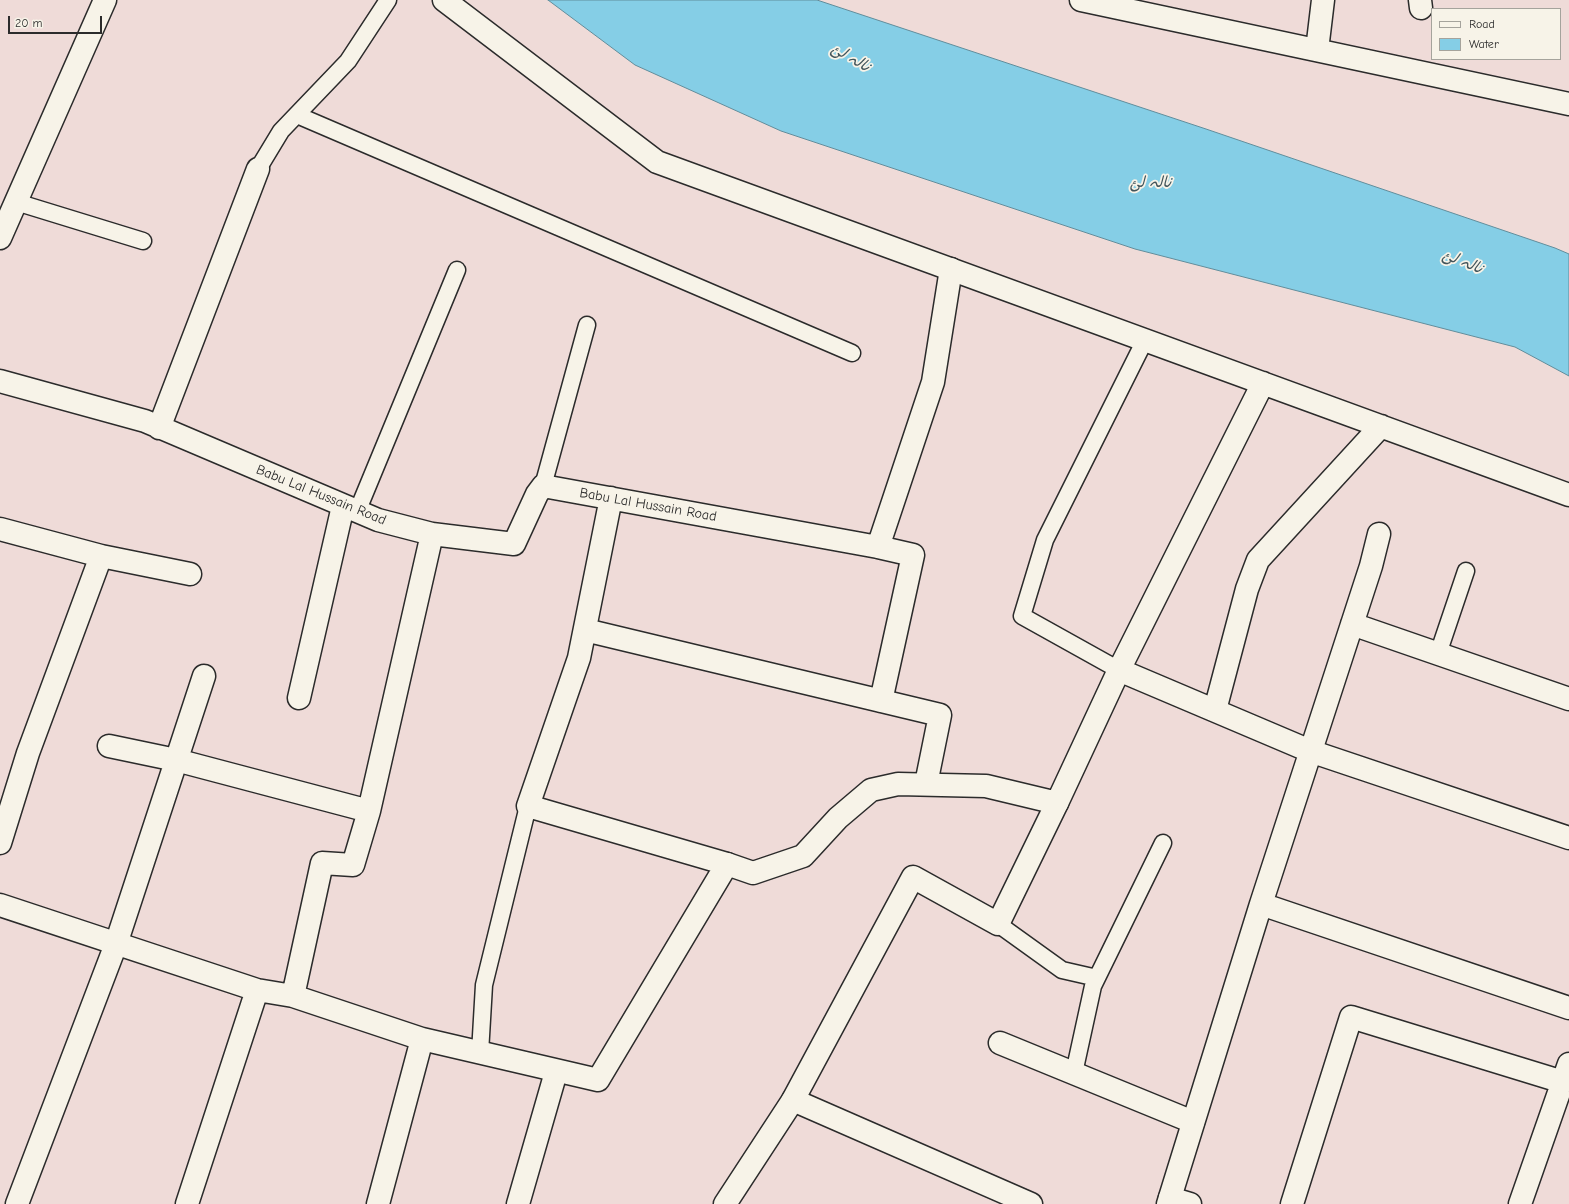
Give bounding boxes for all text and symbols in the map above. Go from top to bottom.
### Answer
scale bar [10,8,104,34]
legend [1431,8,1561,60]
text: 20 m [15,16,43,30]
text: Road [1469,17,1495,31]
text: Water [1469,37,1499,51]
water label: نالہ لئ [828,40,874,76]
water label: نالہ لئ [1130,174,1172,192]
water label: نالہ لئ [1440,246,1486,278]
street label: Babu Lal Hussain Road [253,461,389,529]
street label: Babu Lal Hussain Road [578,485,718,525]

